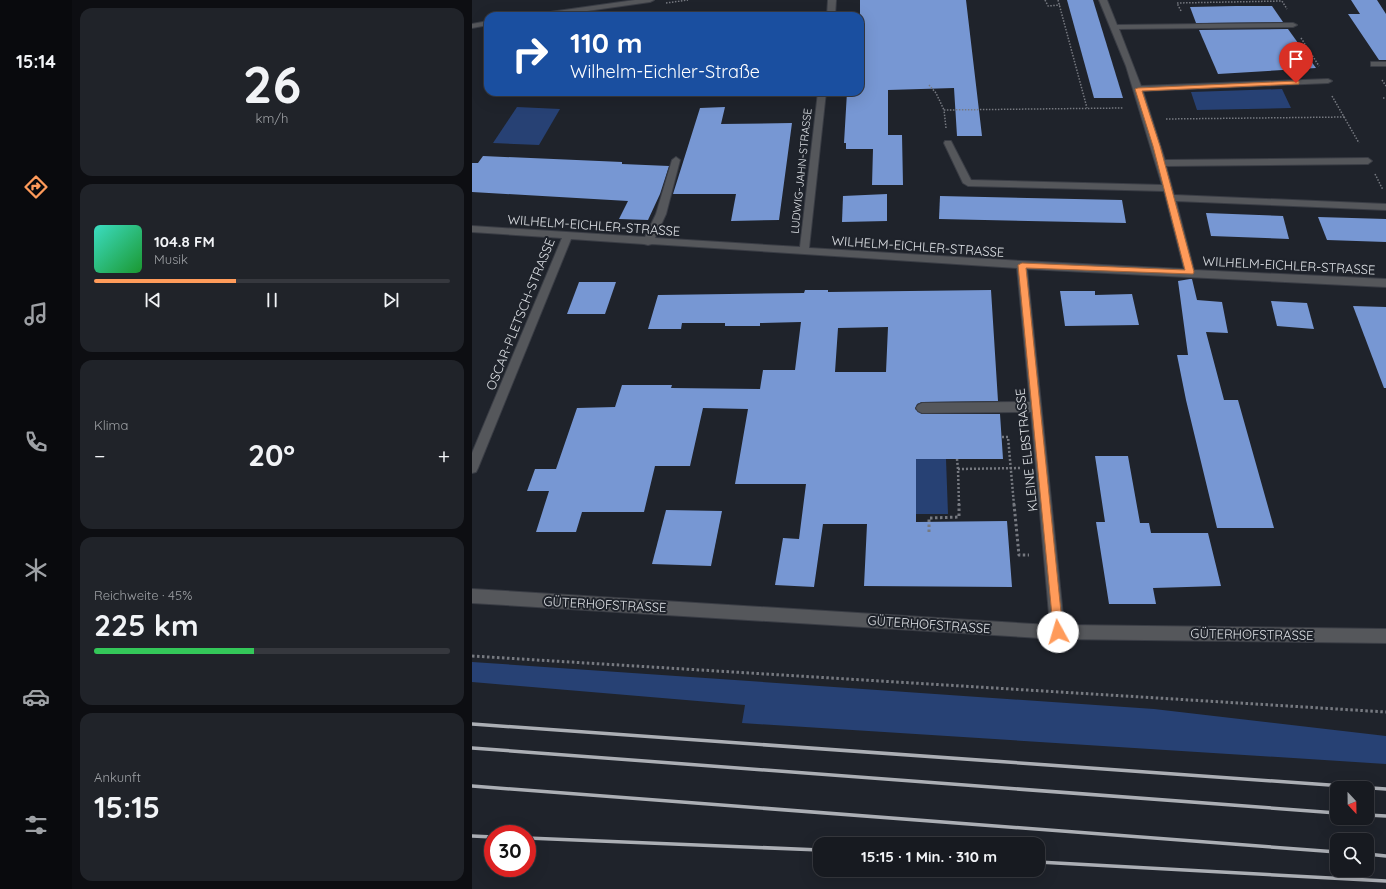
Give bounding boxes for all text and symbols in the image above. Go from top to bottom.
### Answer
text: 110 m [570,25,643,60]
icon: right [504,28,556,80]
pin [1279,42,1313,83]
icon: arrive [1285,48,1307,70]
text: 15:14 [16,50,56,73]
text: 26 [243,51,301,116]
text: Wilhelm-Eichler-Straße [570,60,760,83]
street label: LUDWIG-JAHN-STRASSE [787,108,815,234]
text: km/h [256,110,288,126]
icon: directions [22,173,50,201]
street label: WILHELM-EICHLER-STRASSE [507,211,681,239]
text: 104.8 FM [154,232,215,251]
street label: WILHELM-EICHLER-STRASSE [831,232,1005,260]
street label: OSCAR-PLETSCH-STRASSE [482,236,558,392]
text: Musik [154,251,188,267]
street label: WILHELM-EICHLER-STRASSE [1202,252,1376,278]
icon: previous [142,289,164,311]
icon: pause [261,289,283,311]
icon: next [380,289,402,311]
icon: music [22,300,50,328]
street label: KLEINE ELBSTRASSE [1012,388,1040,512]
text: Klima [94,417,128,433]
icon: phone [22,428,50,456]
text: 20° [248,436,295,474]
text: − [94,442,105,470]
text: + [438,442,450,470]
icon: climate [22,556,50,584]
text: Reichweite · 45% [94,587,192,603]
street label: GÜTERHOFSTRASSE [543,593,667,615]
text: 225 km [94,606,199,644]
position arrow [1037,611,1079,653]
street label: GÜTERHOFSTRASSE [867,612,991,636]
street label: GÜTERHOFSTRASSE [1190,625,1314,643]
icon: car [22,683,50,711]
text: Ankunft [94,769,141,785]
north arrow [1330,781,1374,825]
map controls [1330,781,1374,877]
text: 15:15 [94,788,160,826]
icon: filters [22,811,50,839]
speed limit sign: 30 [484,825,536,877]
button: search [1330,833,1374,877]
text: 15:15 · 1 Min. · 310 m [861,847,997,866]

